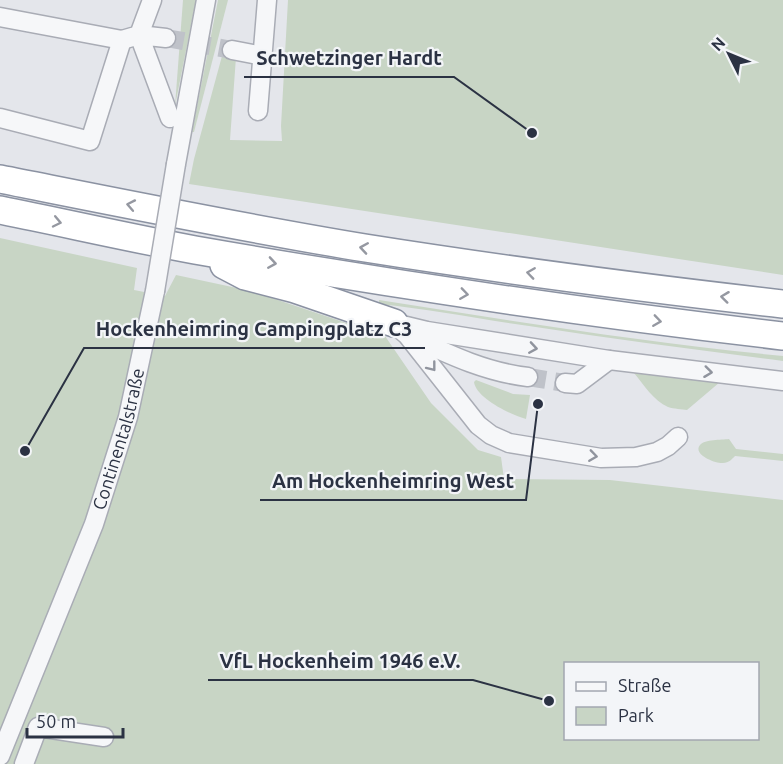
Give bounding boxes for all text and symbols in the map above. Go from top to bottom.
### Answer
north arrow [699,24,759,84]
text: N [707,33,729,54]
callout: Schwetzinger Hardt [244,39,454,77]
text: Schwetzinger Hardt [256,46,442,69]
one-way arrow [126,199,136,212]
one-way arrow [52,215,62,228]
one-way arrow [360,242,369,254]
one-way arrow [267,256,276,268]
one-way arrow [527,267,536,279]
one-way arrow [460,287,469,300]
one-way arrow [720,292,729,304]
callout: Hockenheimring Campingplatz C3 [84,310,425,348]
one-way arrow [653,314,662,327]
text: Hockenheimring Campingplatz C3 [96,317,412,340]
one-way arrow [528,341,538,354]
one-way arrow [425,361,436,372]
street label: Continentalstraße [88,366,147,512]
one-way arrow [704,366,713,378]
one-way arrow [588,450,598,462]
callout: Am Hockenheimring West [260,462,526,500]
text: Am Hockenheimring West [272,469,514,492]
callout: VfL Hockenheim 1946 e.V. [208,642,473,680]
text: VfL Hockenheim 1946 e.V. [219,649,461,672]
legend [564,662,759,740]
text: Straße [618,675,671,695]
scale bar [27,701,123,739]
text: Park [618,705,654,725]
text: 50 m [36,711,76,731]

